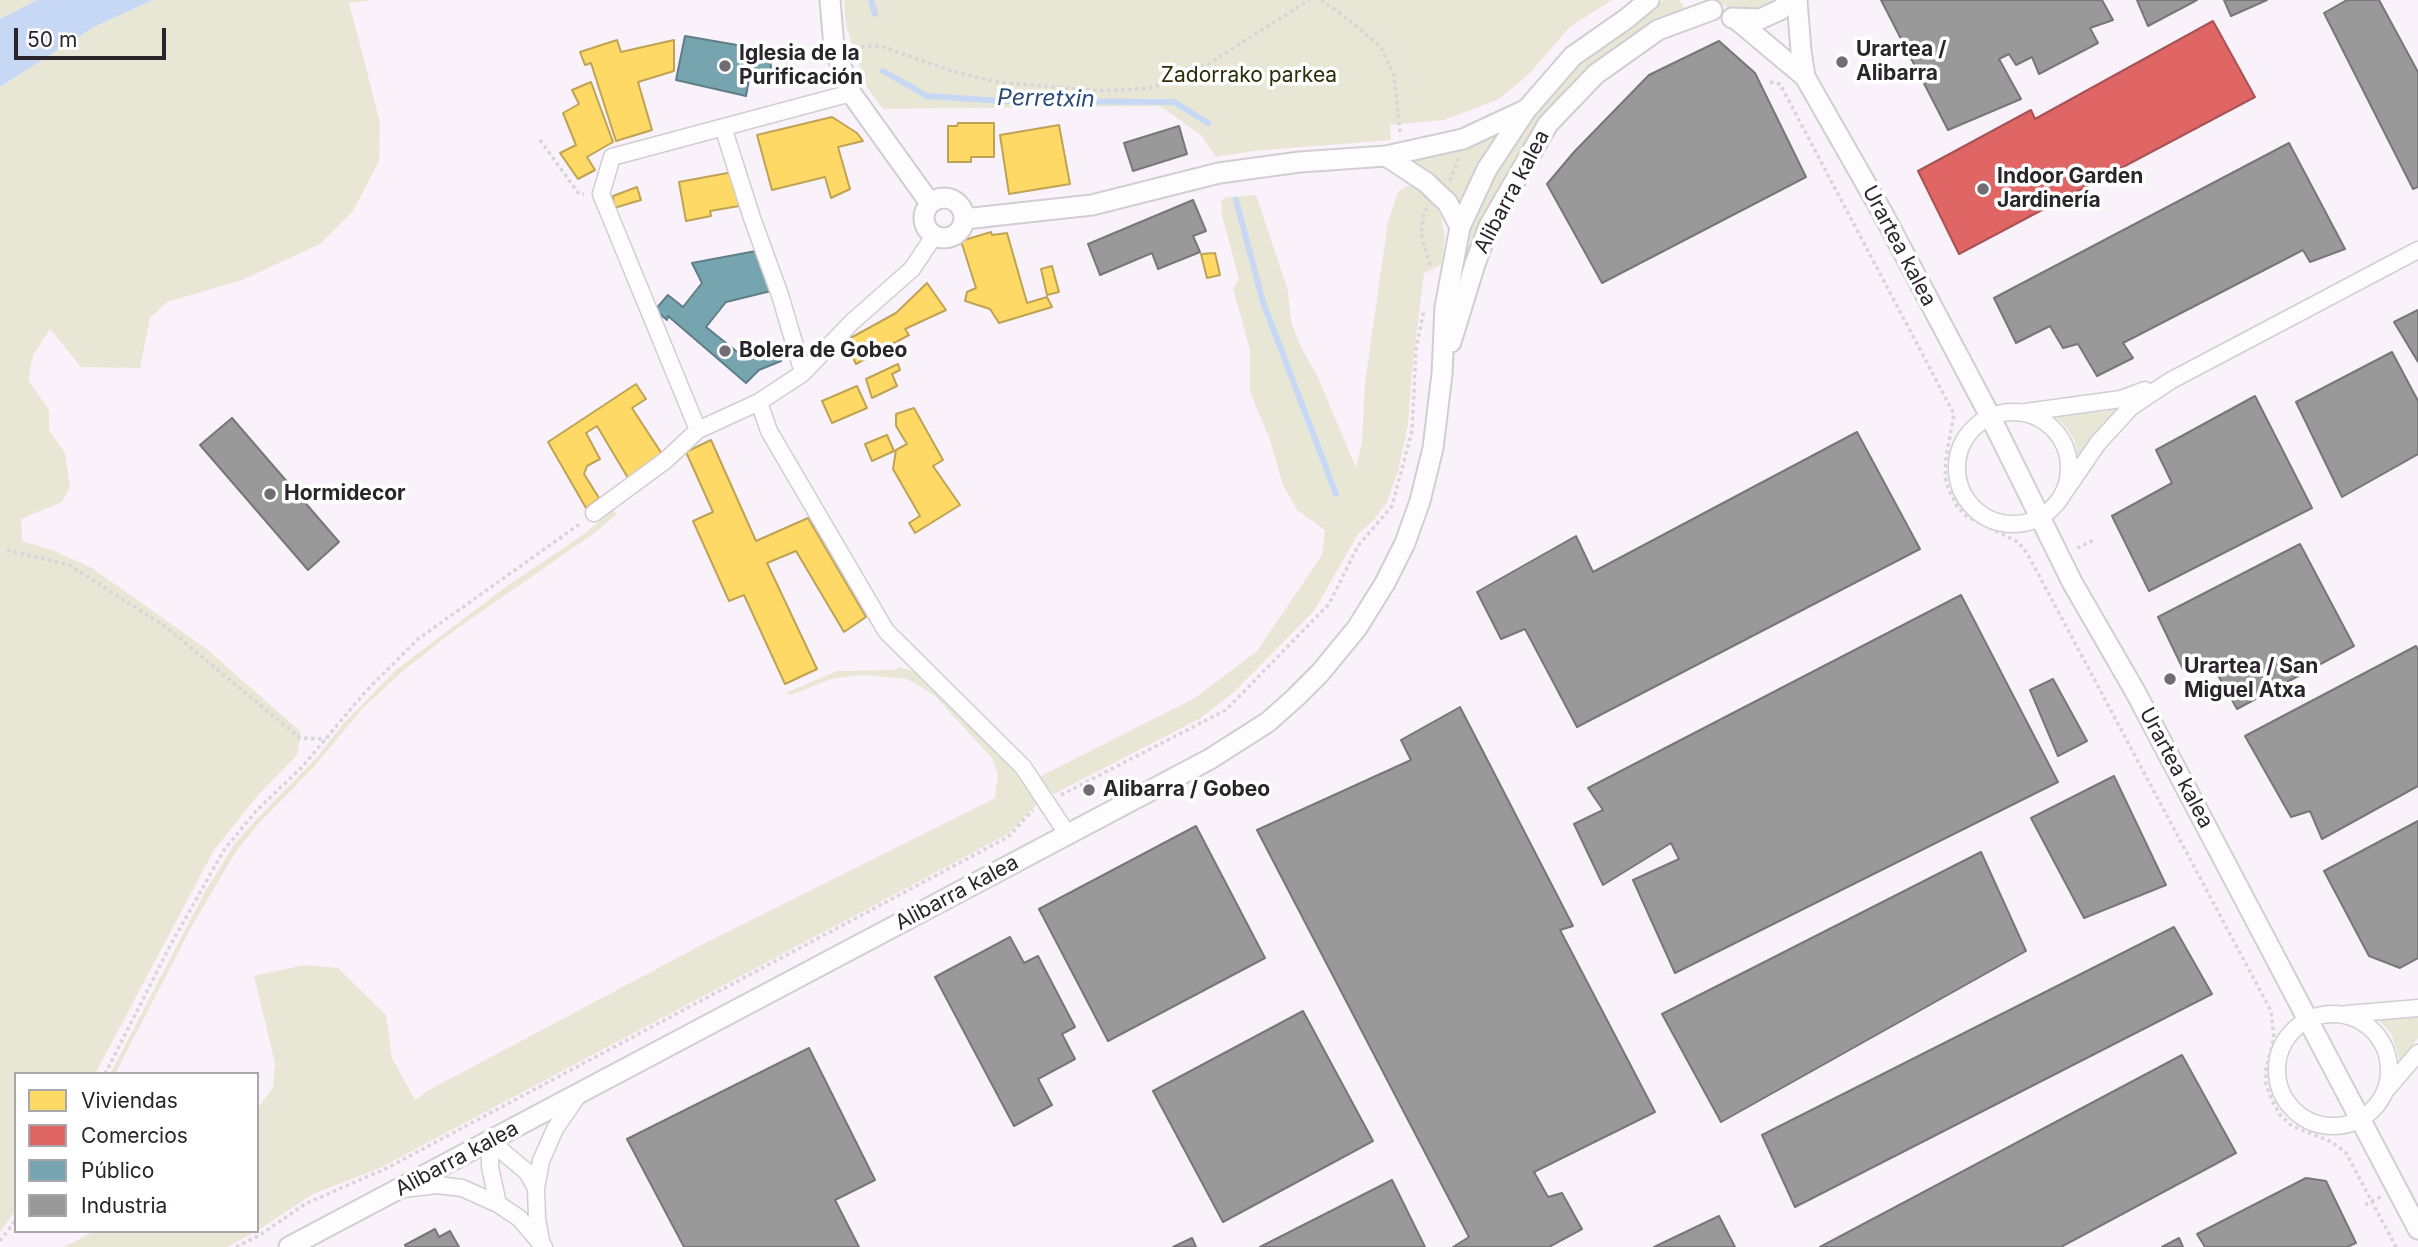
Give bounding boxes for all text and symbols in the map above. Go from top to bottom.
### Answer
scale bar [18,14,170,58]
text: 50 m [27,27,77,52]
place label: Urartea / Alibarra [1856,37,1946,87]
place label: Iglesia de la Purificación [739,41,863,91]
marker: Urartea / Alibarra [1834,54,1850,70]
marker: Iglesia de la Purificación [717,58,733,74]
park label: Zadorrako parkea [1161,63,1337,89]
water label: Perretxin [997,84,1095,114]
street label: Alibarra kalea [1469,126,1555,258]
place label: Indoor Garden Jardinería [1997,164,2143,214]
street label: Urartea kalea [1857,181,1941,311]
marker: Indoor Garden Jardinería [1975,181,1991,197]
place label: Bolera de Gobeo [739,338,907,364]
marker: Bolera de Gobeo [717,343,733,359]
place label: Hormidecor [284,481,406,507]
marker: Hormidecor [262,486,278,502]
place label: Urartea / San Miguel Atxa [2184,654,2318,704]
marker: Urartea / San Miguel Atxa [2162,671,2178,687]
street label: Urartea kalea [2134,703,2218,833]
place label: Alibarra / Gobeo [1103,777,1270,803]
marker: Alibarra / Gobeo [1081,782,1097,798]
street label: Alibarra kalea [891,850,1023,936]
legend [14,1072,259,1233]
text: Viviendas [81,1088,178,1113]
street label: Alibarra kalea [391,1116,523,1202]
text: Comercios [81,1123,188,1148]
text: Público [81,1158,154,1183]
text: Industria [81,1193,167,1218]

